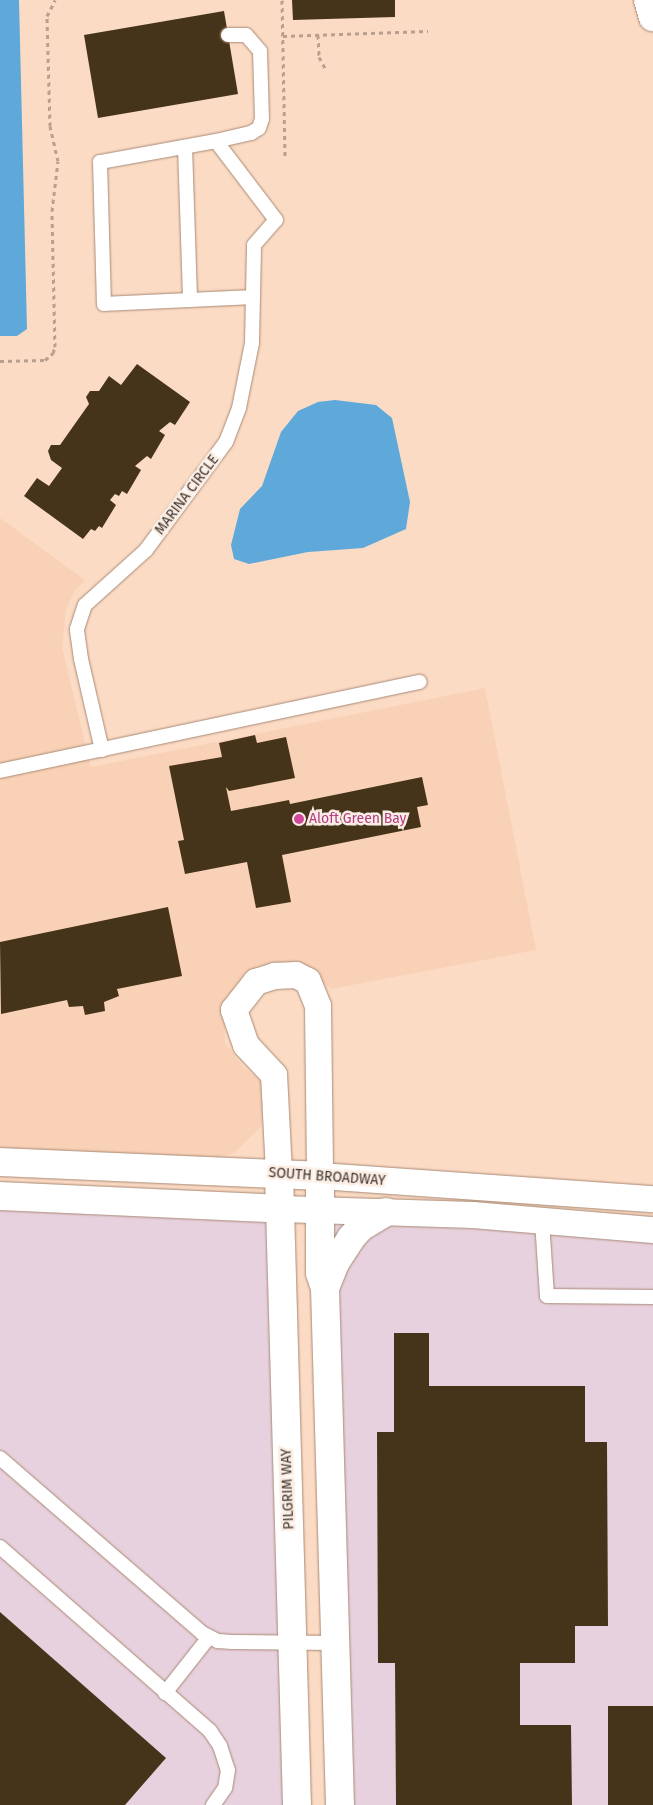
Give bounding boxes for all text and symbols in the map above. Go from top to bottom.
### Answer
street label: MARINA CIRCLE [152,452,222,538]
place label: Aloft Green Bay [309,811,406,827]
marker: Aloft Green Bay [293,813,305,825]
street label: SOUTH BROADWAY [268,1165,386,1189]
street label: PILGRIM WAY [278,1448,298,1530]

